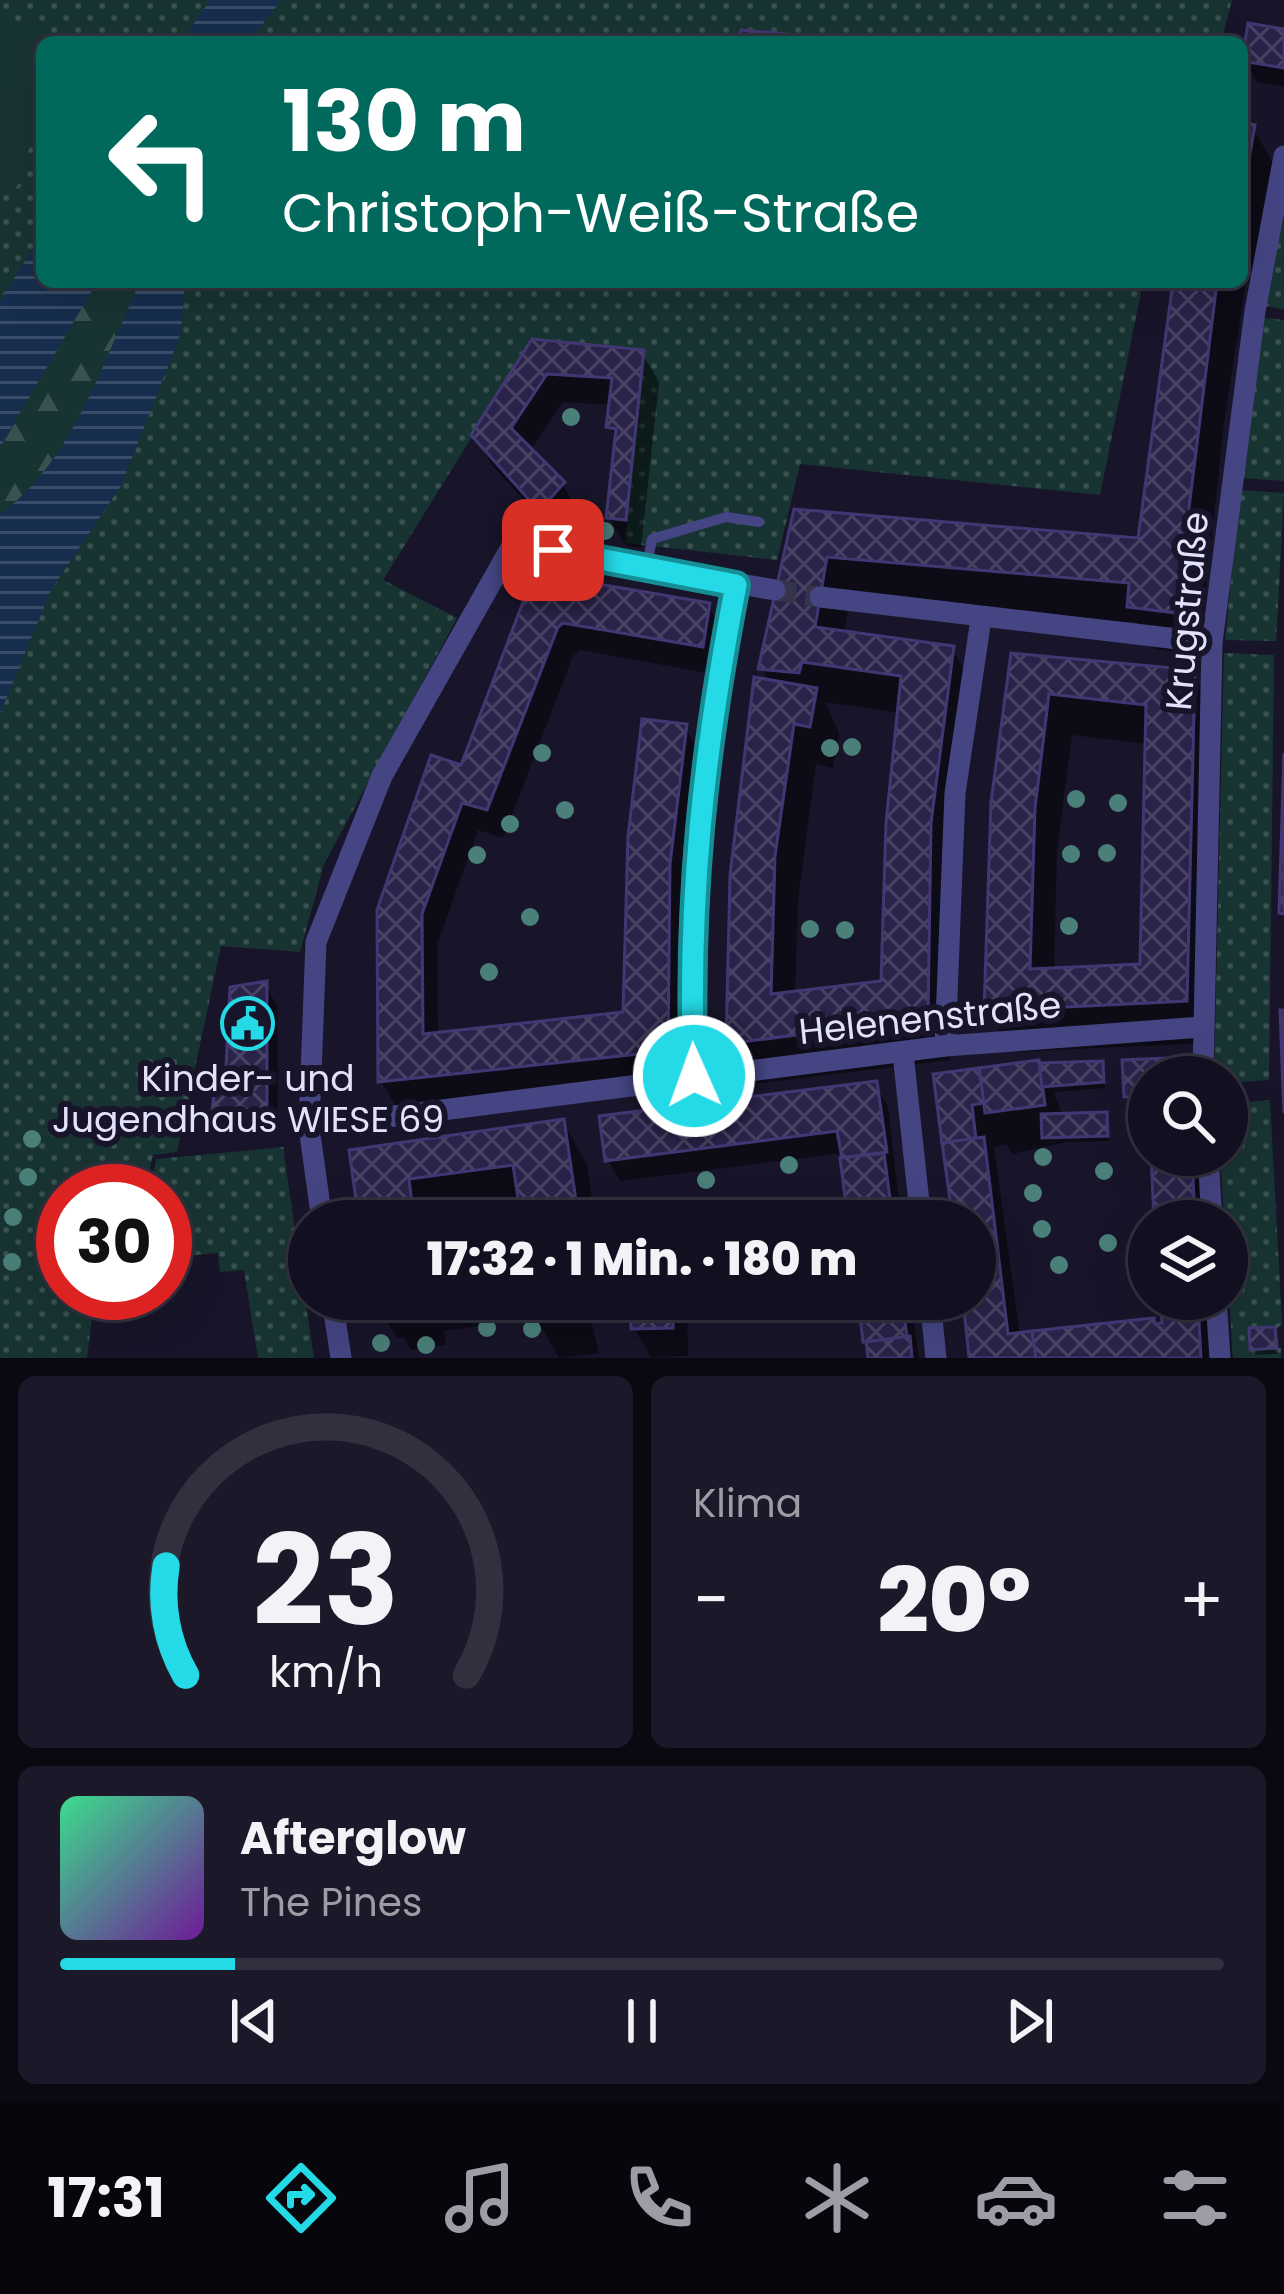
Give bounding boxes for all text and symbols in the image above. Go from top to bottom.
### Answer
text: 130 m [282,63,526,180]
icon: left [84,84,240,240]
text: Christoph-Weiß-Straße [282,175,919,251]
pin [502,499,604,601]
street label: Krugstraße [1153,510,1221,712]
icon: arrive [520,517,586,583]
street label: Helenenstraße [796,979,1064,1057]
public building icon: Kinder- und Jugendhaus WIESE 69 [220,995,276,1051]
position arrow [631,1013,757,1139]
place label: Kinder- und Jugendhaus WIESE 69 [52,1053,444,1145]
map controls [1128,1056,1248,1320]
button: search [1128,1056,1248,1176]
speed limit sign: 30 [36,1164,192,1320]
button: layers [1128,1200,1248,1320]
text: 17:32 · 1 Min. · 180 m [427,1228,857,1291]
text: Klima [693,1476,802,1531]
text: 23 [252,1493,399,1668]
text: 20° [877,1537,1031,1664]
text: − [693,1554,729,1646]
text: + [1179,1554,1224,1646]
text: km/h [268,1642,383,1702]
text: Afterglow [240,1807,466,1870]
text: The Pines [240,1875,422,1930]
icon: previous [221,1988,287,2054]
icon: pause [609,1988,675,2054]
icon: next [997,1988,1063,2054]
icon: directions [259,2156,343,2240]
icon: music [438,2156,522,2240]
icon: phone [617,2156,701,2240]
icon: climate [795,2156,879,2240]
icon: car [974,2156,1058,2240]
icon: filters [1153,2156,1237,2240]
text: 17:31 [47,2160,165,2236]

